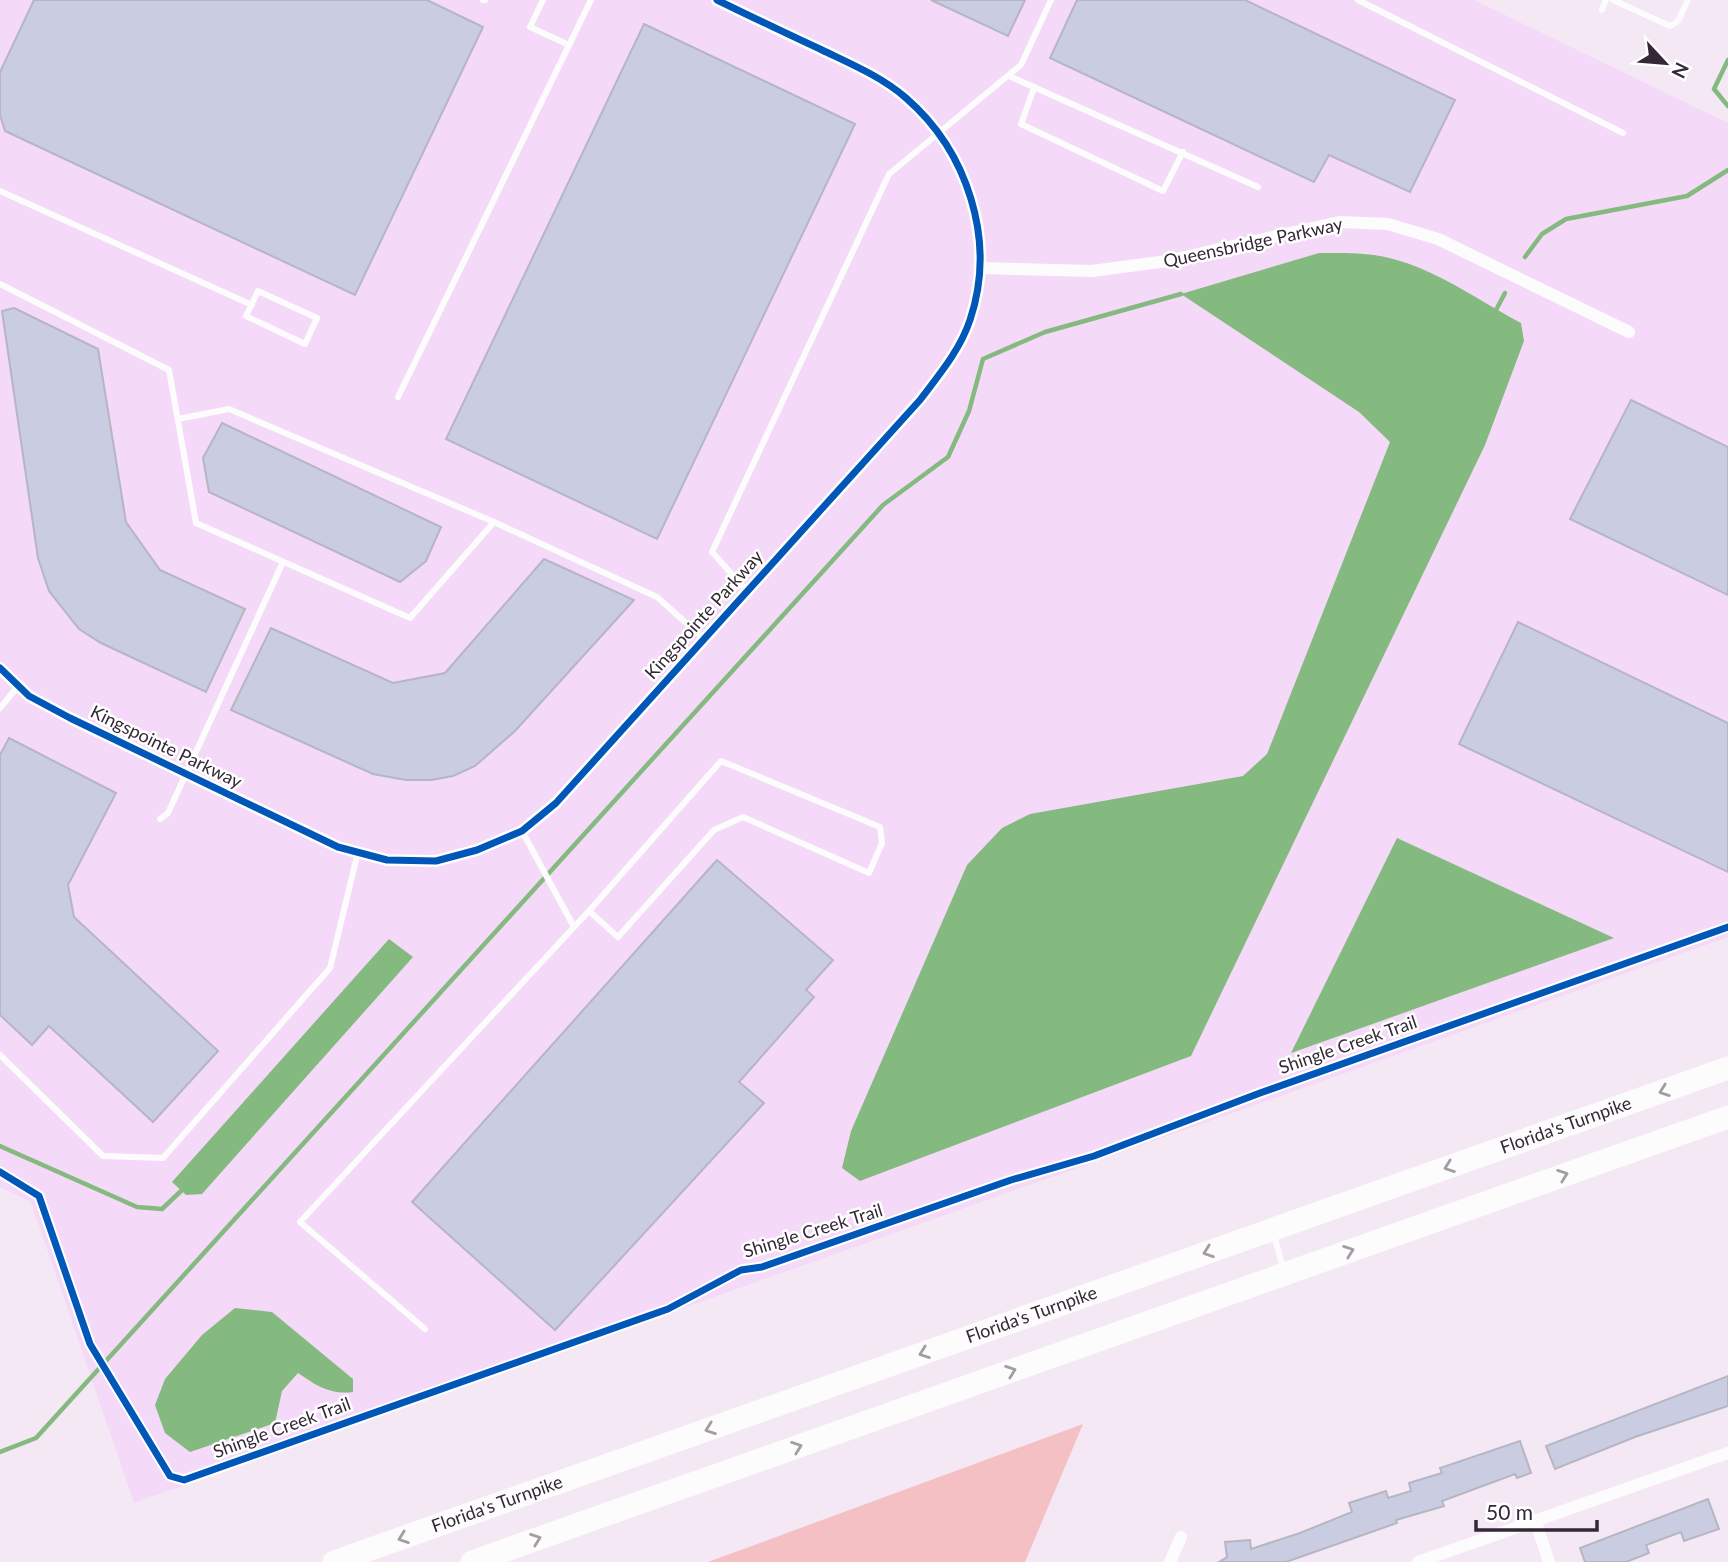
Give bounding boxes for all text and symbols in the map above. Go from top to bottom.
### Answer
north arrow [1630,28,1700,98]
text: N [1667,59,1694,82]
street label: Queensbridge Parkway [1161,212,1345,272]
street label: Kingspointe Parkway [640,545,767,683]
street label: Kingspointe Parkway [87,700,246,793]
street label: Shingle Creek Trail [1276,1010,1420,1078]
one-way arrow [1658,1083,1670,1097]
street label: Florida's Turnpike [1497,1091,1634,1158]
one-way arrow [1444,1159,1456,1173]
one-way arrow [1557,1169,1569,1183]
street label: Shingle Creek Trail [740,1198,885,1262]
one-way arrow [1203,1244,1215,1258]
one-way arrow [1342,1245,1355,1259]
street label: Florida's Turnpike [963,1281,1100,1347]
one-way arrow [919,1345,931,1359]
one-way arrow [1004,1365,1017,1379]
street label: Shingle Creek Trail [210,1392,353,1462]
one-way arrow [704,1421,716,1435]
one-way arrow [790,1441,802,1455]
street label: Florida's Turnpike [428,1470,565,1537]
scale bar [1476,1488,1597,1532]
text: 50 m [1486,1499,1533,1524]
one-way arrow [398,1530,410,1544]
one-way arrow [529,1533,542,1547]

